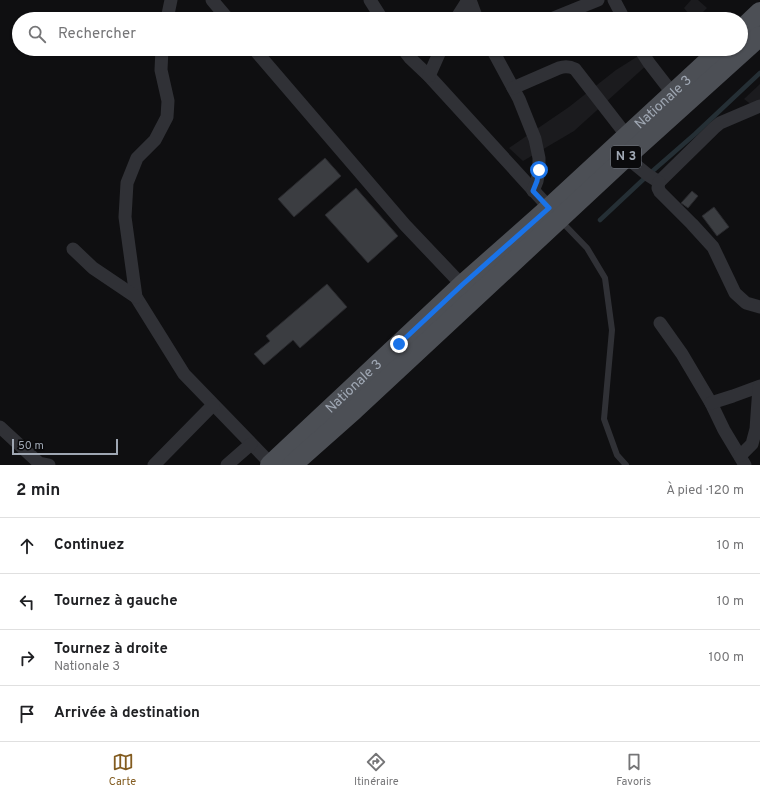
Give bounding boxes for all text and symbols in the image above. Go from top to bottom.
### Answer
search box [12,12,748,56]
icon: search [26,23,48,45]
text: Rechercher [58,25,136,44]
street label: Nationale 3 [631,72,695,133]
road number: N 3 [611,146,641,168]
route start [530,161,548,179]
route end [390,335,408,353]
street label: Nationale 3 [322,356,386,417]
scale bar [12,437,118,456]
text: 50 m [18,439,44,453]
text: 2 min [16,480,60,502]
text: À pied · 120 m [666,483,744,499]
icon: ahead [16,535,38,557]
text: Continuez [54,536,124,555]
text: 10 m [717,538,744,554]
icon: left [16,591,38,613]
text: Tournez à gauche [54,592,178,611]
text: 10 m [717,594,744,610]
text: Tournez à droite [54,640,168,659]
icon: right [16,647,38,669]
text: 100 m [708,650,744,666]
text: Nationale 3 [54,659,120,675]
icon: arrive [16,703,38,725]
text: Arrivée à destination [54,704,200,723]
tab: Carte [109,751,136,789]
tab: Itinéraire [354,751,399,789]
tab: Favoris [616,751,651,789]

